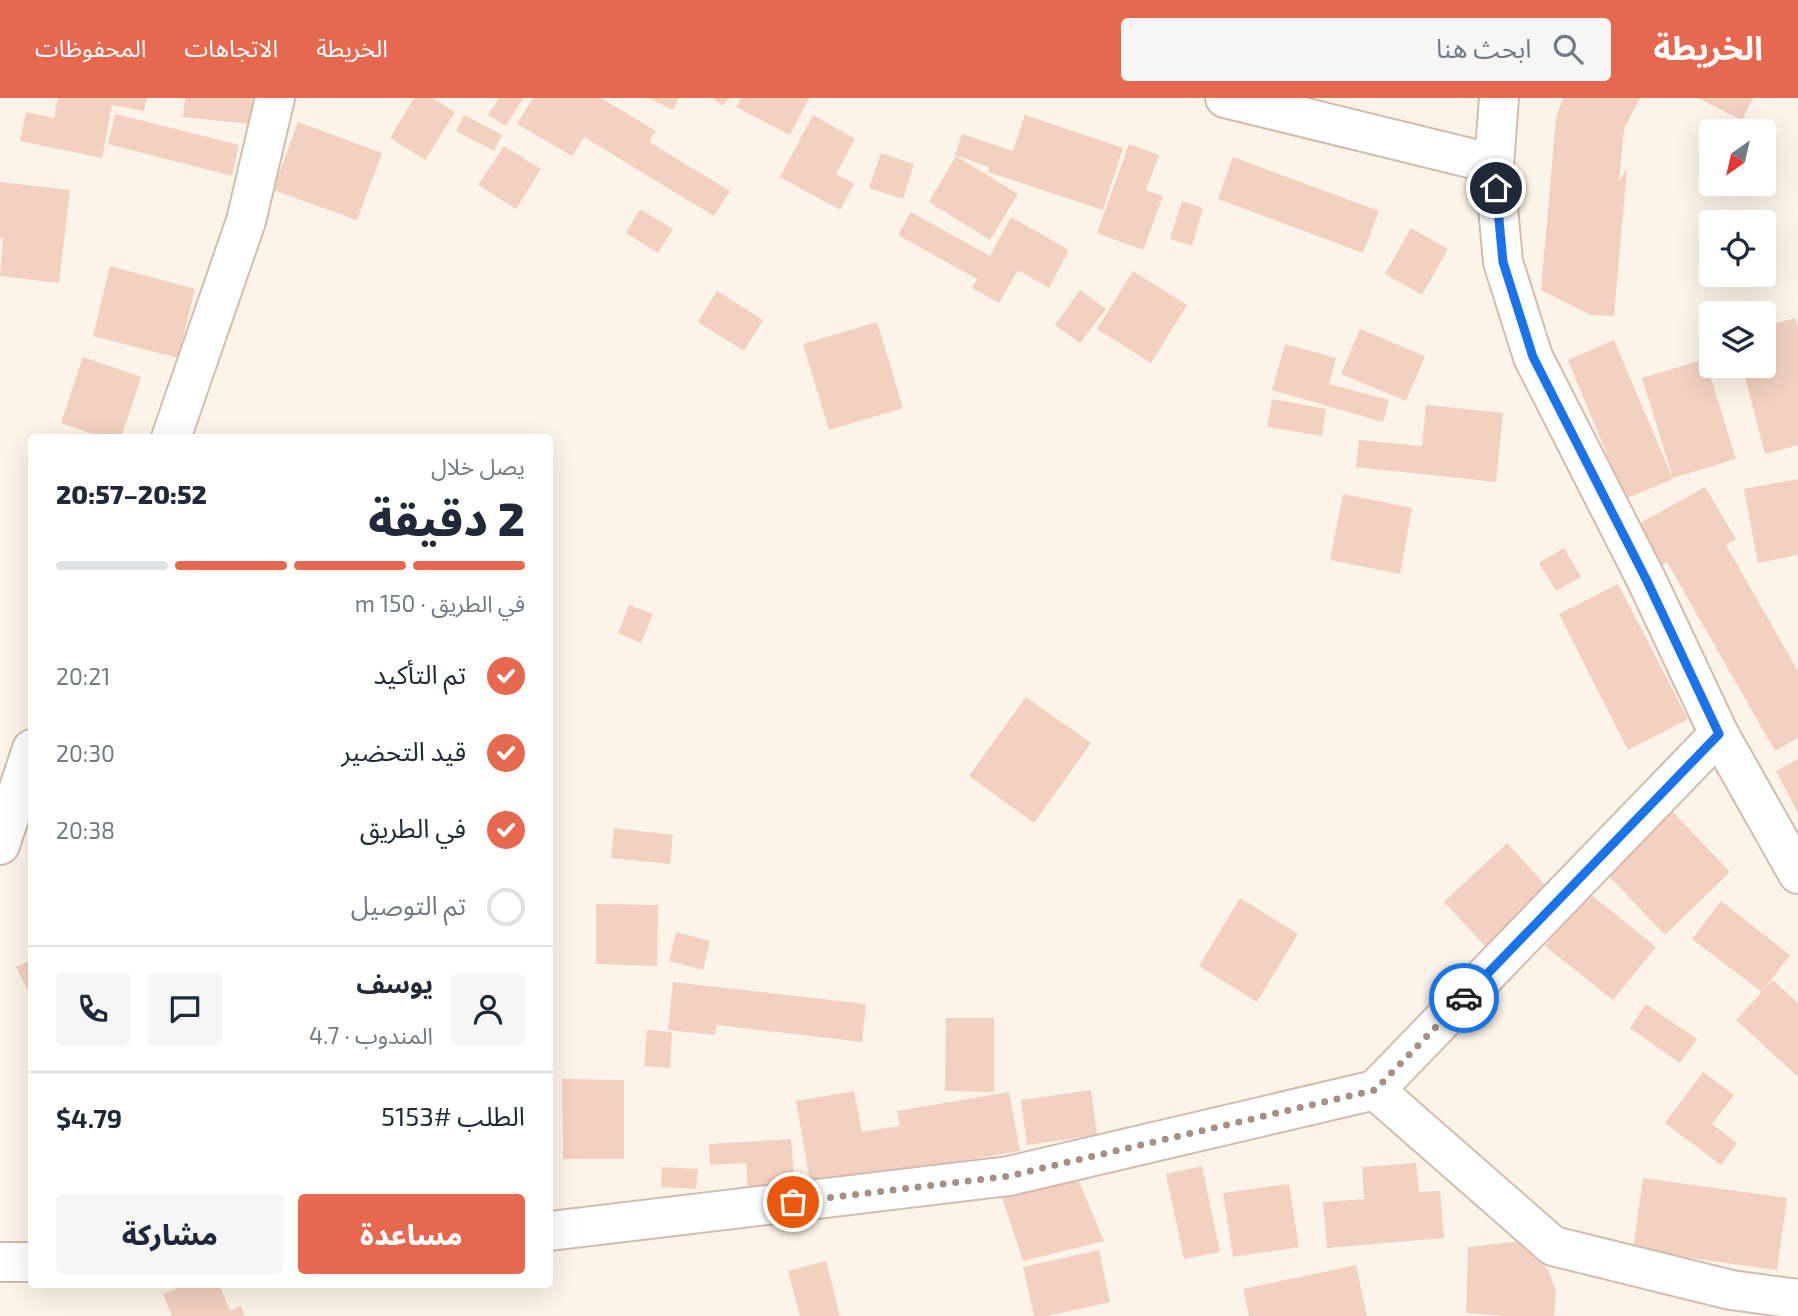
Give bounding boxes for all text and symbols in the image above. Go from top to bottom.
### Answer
search box [1121,18,1611,81]
text: الخريطة [1653,27,1763,67]
icon: search [1549,30,1587,68]
text: ابحث هنا [1436,32,1531,63]
text: المحفوظات [35,33,146,62]
text: الاتجاهات [184,33,278,62]
text: الخريطة [316,33,388,62]
north arrow [1699,119,1776,196]
map controls [1699,119,1776,378]
pin [1466,158,1526,218]
icon: home [1477,169,1515,207]
button: locate [1699,210,1776,287]
button: layers [1699,301,1776,378]
text: يصل خلال [431,452,525,480]
text: 20:52–20:57 [56,478,207,509]
text: 2 دقيقة [368,490,525,545]
text: في الطريق · 150 m [355,589,525,617]
icon: check [487,657,525,695]
text: تم التأكيد [373,658,466,689]
text: 20:21 [56,662,110,690]
icon: check [487,734,525,772]
text: قيد التحضير [341,735,466,766]
text: 20:30 [56,739,115,767]
icon: check [487,811,525,849]
text: في الطريق [360,812,466,843]
text: 20:38 [56,816,115,844]
text: تم التوصيل [351,889,466,920]
courier [1429,963,1499,1033]
text: يوسف [356,967,433,998]
button: phone [56,972,130,1046]
button: chat [148,972,222,1046]
button: person [451,972,525,1046]
icon: car [1445,979,1483,1017]
text: المندوب · 4.7 [309,1021,433,1049]
text: الطلب #5153 [381,1100,525,1131]
text: $4.79 [56,1102,122,1133]
pin [763,1172,823,1232]
icon: bag [774,1183,812,1221]
button: مشاركة [56,1194,284,1274]
button: مساعدة [298,1194,525,1274]

